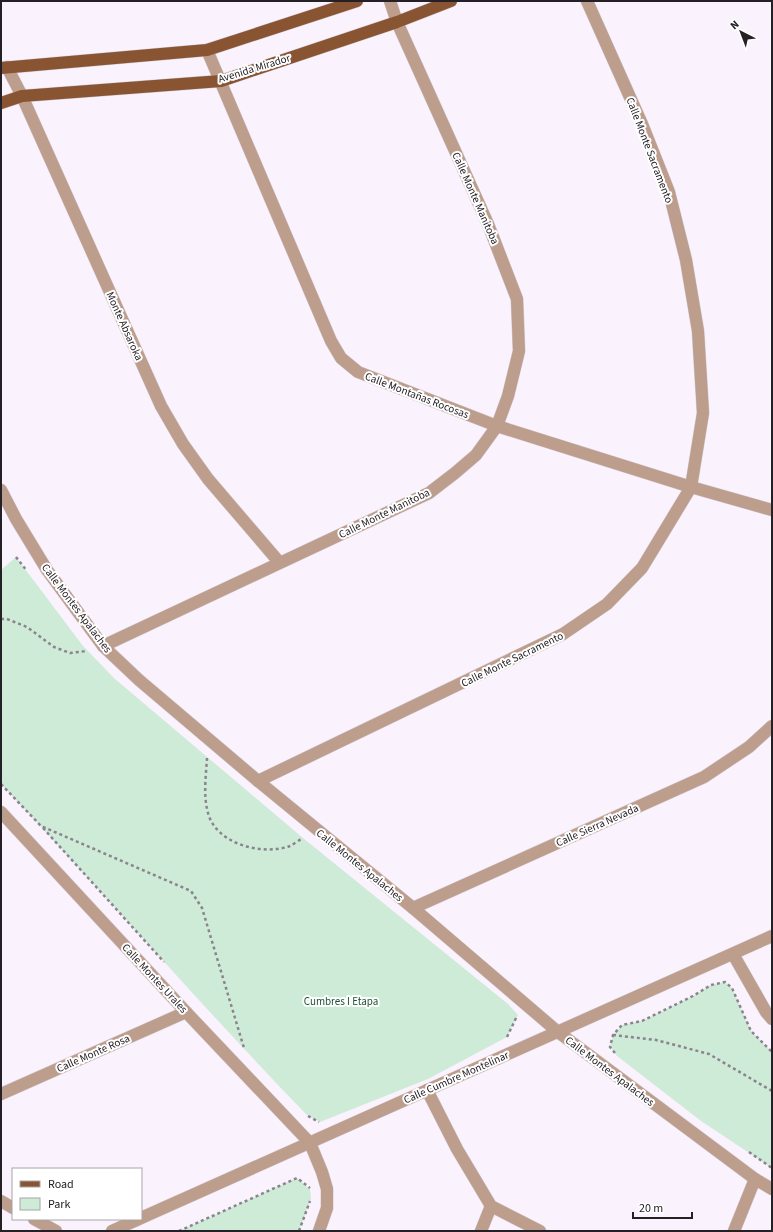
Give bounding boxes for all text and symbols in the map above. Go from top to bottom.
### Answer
north arrow [721,12,761,52]
text: N [727,17,742,33]
street label: Avenida Mirador [216,50,292,87]
street label: Calle Monte Sacramento [622,95,677,205]
street label: Calle Monte Manitoba [448,150,503,247]
street label: Monte Absaroka [103,289,146,363]
street label: Calle Montañas Rocosas [363,369,471,422]
street label: Calle Monte Manitoba [336,485,432,542]
street label: Calle Montes Apalaches [38,561,115,656]
street label: Calle Monte Sacramento [459,628,566,691]
street label: Calle Sierra Nevada [554,801,641,850]
street label: Calle Montes Apalaches [313,826,407,905]
street label: Calle Montes Urales [118,940,191,1017]
park label: Cumbres I Etapa [304,994,378,1009]
street label: Calle Monte Rosa [54,1031,132,1076]
street label: Calle Montes Apalaches [562,1033,658,1110]
street label: Calle Cumbre Montelinar [401,1047,511,1107]
legend [12,1168,142,1220]
text: Road [48,1176,74,1193]
scale bar [633,1194,692,1220]
text: Park [48,1196,70,1213]
text: 20 m [639,1200,663,1217]

